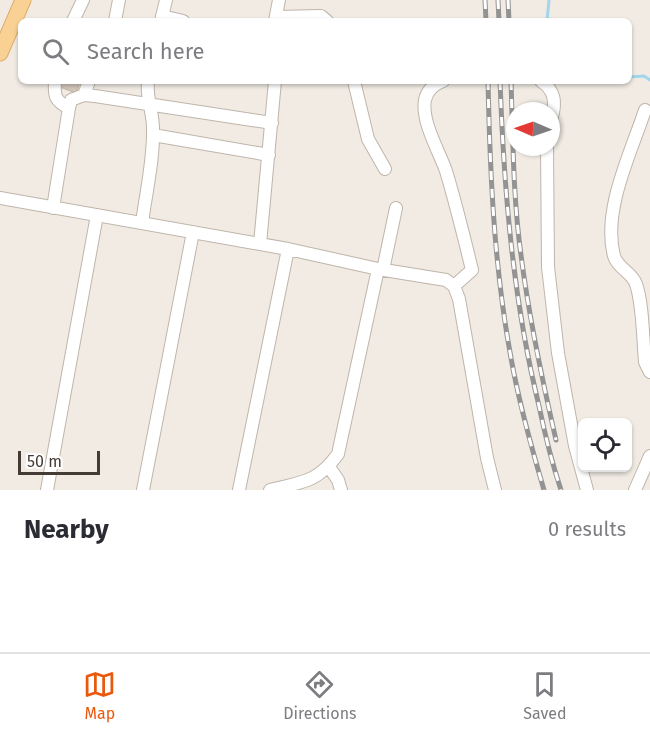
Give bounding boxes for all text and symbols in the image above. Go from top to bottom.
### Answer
search box [18,18,632,84]
icon: search [39,35,72,68]
text: Search here [87,38,205,65]
north arrow [506,102,560,156]
map controls [578,418,632,472]
button: locate [578,418,632,472]
scale bar [18,448,100,476]
text: 50 m [27,452,62,471]
text: Nearby [24,514,109,545]
text: 0 results [548,517,626,541]
tab: Map [83,668,116,723]
tab: Directions [283,668,357,723]
tab: Saved [523,668,567,723]

